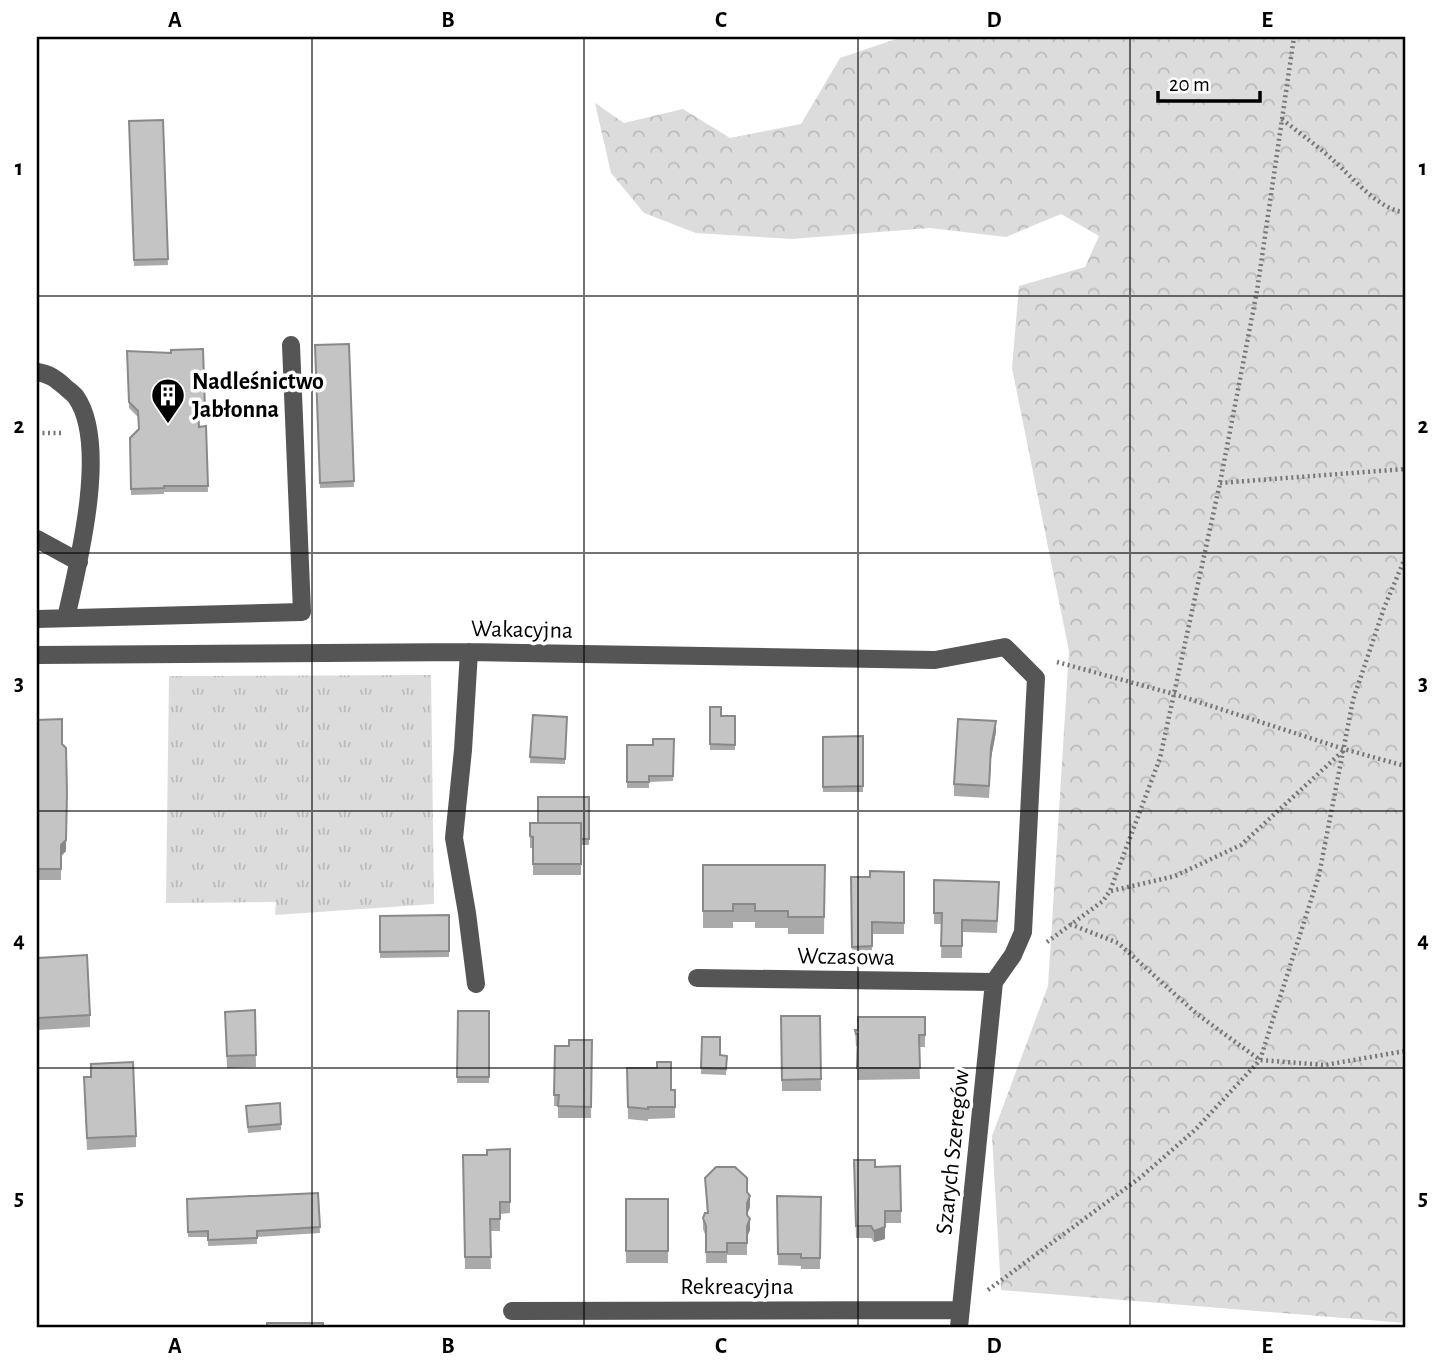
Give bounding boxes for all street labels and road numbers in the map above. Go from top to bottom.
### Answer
street label: Wakacyjna [471,617,573,643]
street label: Wczasowa [797,944,895,970]
street label: Szarych Szeregów [932,1069,974,1236]
street label: Rekreacyjna [680,1275,794,1299]

